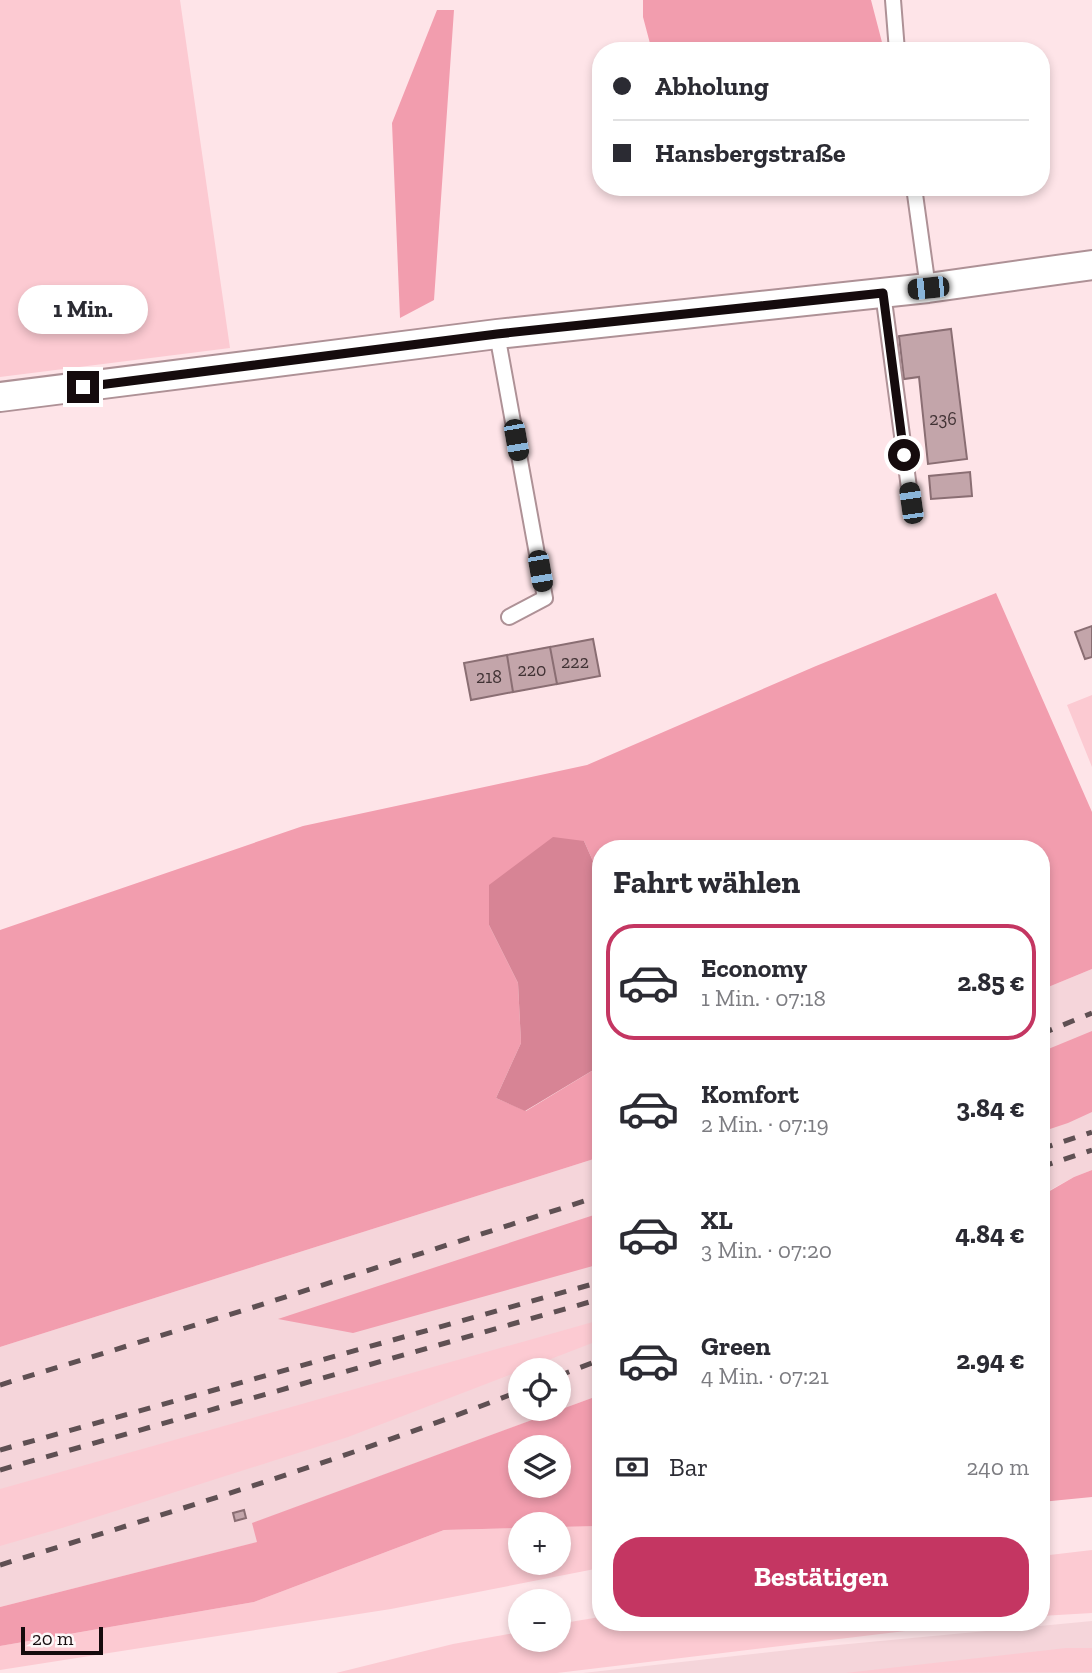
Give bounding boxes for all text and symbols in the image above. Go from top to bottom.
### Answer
text: Abholung [655,70,769,102]
text: Hansbergstraße [655,137,845,169]
car [907,275,950,301]
callout: 1 Min. [18,286,148,334]
text: 1 Min. [53,295,113,323]
route end [67,371,99,403]
house number: 236 [929,408,957,430]
car [503,417,530,463]
route start [888,439,920,471]
car [898,481,925,525]
car [527,548,554,594]
house number: 222 [561,651,589,673]
house number: 220 [518,659,546,681]
house number: 218 [476,666,502,688]
text: Fahrt wählen [613,863,800,901]
icon: car [617,951,680,1014]
text: Economy [701,952,807,984]
text: 2.85 € [957,966,1025,998]
text: 1 Min. · 07:18 [701,984,826,1012]
icon: car [617,1077,680,1140]
text: Komfort [701,1078,799,1110]
text: 3.84 € [956,1092,1025,1124]
text: 2 Min. · 07:19 [701,1110,829,1138]
icon: car [617,1203,680,1266]
text: XL [701,1204,733,1236]
text: 4.84 € [955,1218,1025,1250]
text: 3 Min. · 07:20 [701,1236,832,1264]
icon: car [617,1329,680,1392]
text: Green [701,1330,771,1362]
text: 2.94 € [956,1344,1025,1376]
map controls [508,1358,571,1652]
button: locate [508,1358,571,1421]
text: 4 Min. · 07:21 [701,1362,829,1390]
button: layers [508,1435,571,1498]
icon: cash [613,1448,651,1486]
text: Bar [669,1451,708,1483]
text: 240 m [966,1453,1029,1481]
button: + [508,1512,571,1575]
button: Bestätigen [613,1537,1029,1617]
button: − [508,1589,571,1652]
scale bar [21,1624,103,1656]
text: 20 m [32,1627,73,1650]

